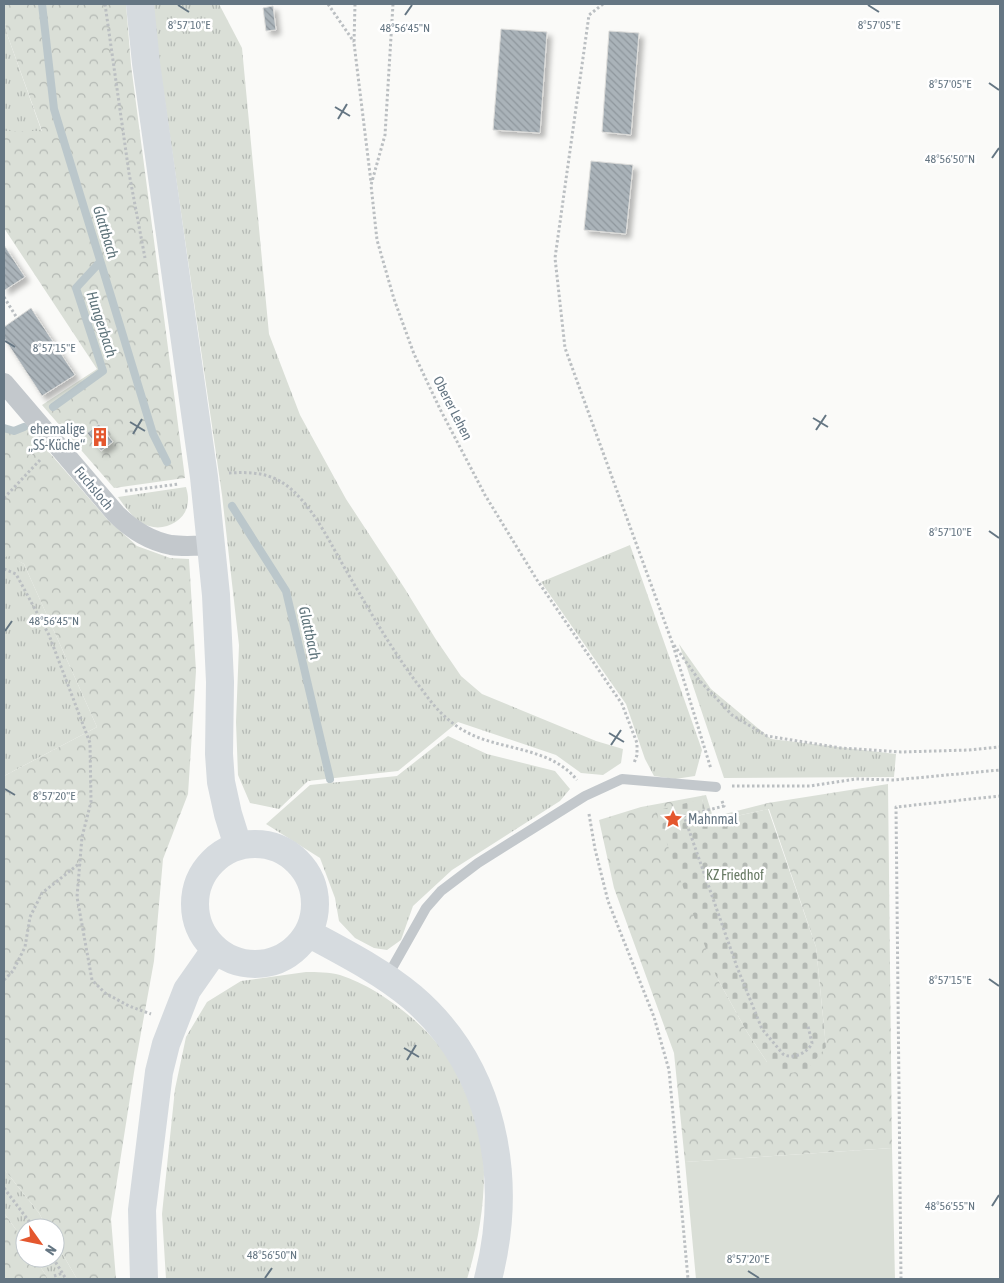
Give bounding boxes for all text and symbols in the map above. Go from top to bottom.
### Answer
text: 8°57'10"E [168,18,210,32]
text: 8°57'05"E [858,18,900,32]
text: 48°56'45"N [380,21,430,35]
text: 8°57'05"E [929,77,971,91]
text: 48°56'50"N [925,152,975,166]
water label: Glattbach [90,204,122,260]
water label: Hungerbach [83,289,121,359]
text: 8°57'15"E [33,341,75,355]
street label: Oberer Lehen [430,373,476,443]
place label: ehemalige „SS-Küche“ [28,421,85,453]
building icon: ehemalige „SS-Küche“ [89,426,111,448]
street label: Fuchsloch [71,463,117,513]
text: 8°57'10"E [929,525,971,539]
water label: Glattbach [296,605,324,661]
text: 48°56'45"N [29,614,79,628]
text: 8°57'20"E [33,789,75,803]
place icon: Mahnmal [662,808,684,830]
place label: Mahnmal [688,811,738,827]
park label: KZ Friedhof [706,867,764,883]
text: 8°57'15"E [929,973,971,987]
text: 48°56'55"N [925,1199,975,1213]
north arrow [15,1218,65,1268]
text: N [42,1242,60,1258]
text: 48°56'50"N [247,1248,297,1262]
text: 8°57'20"E [727,1252,769,1266]

